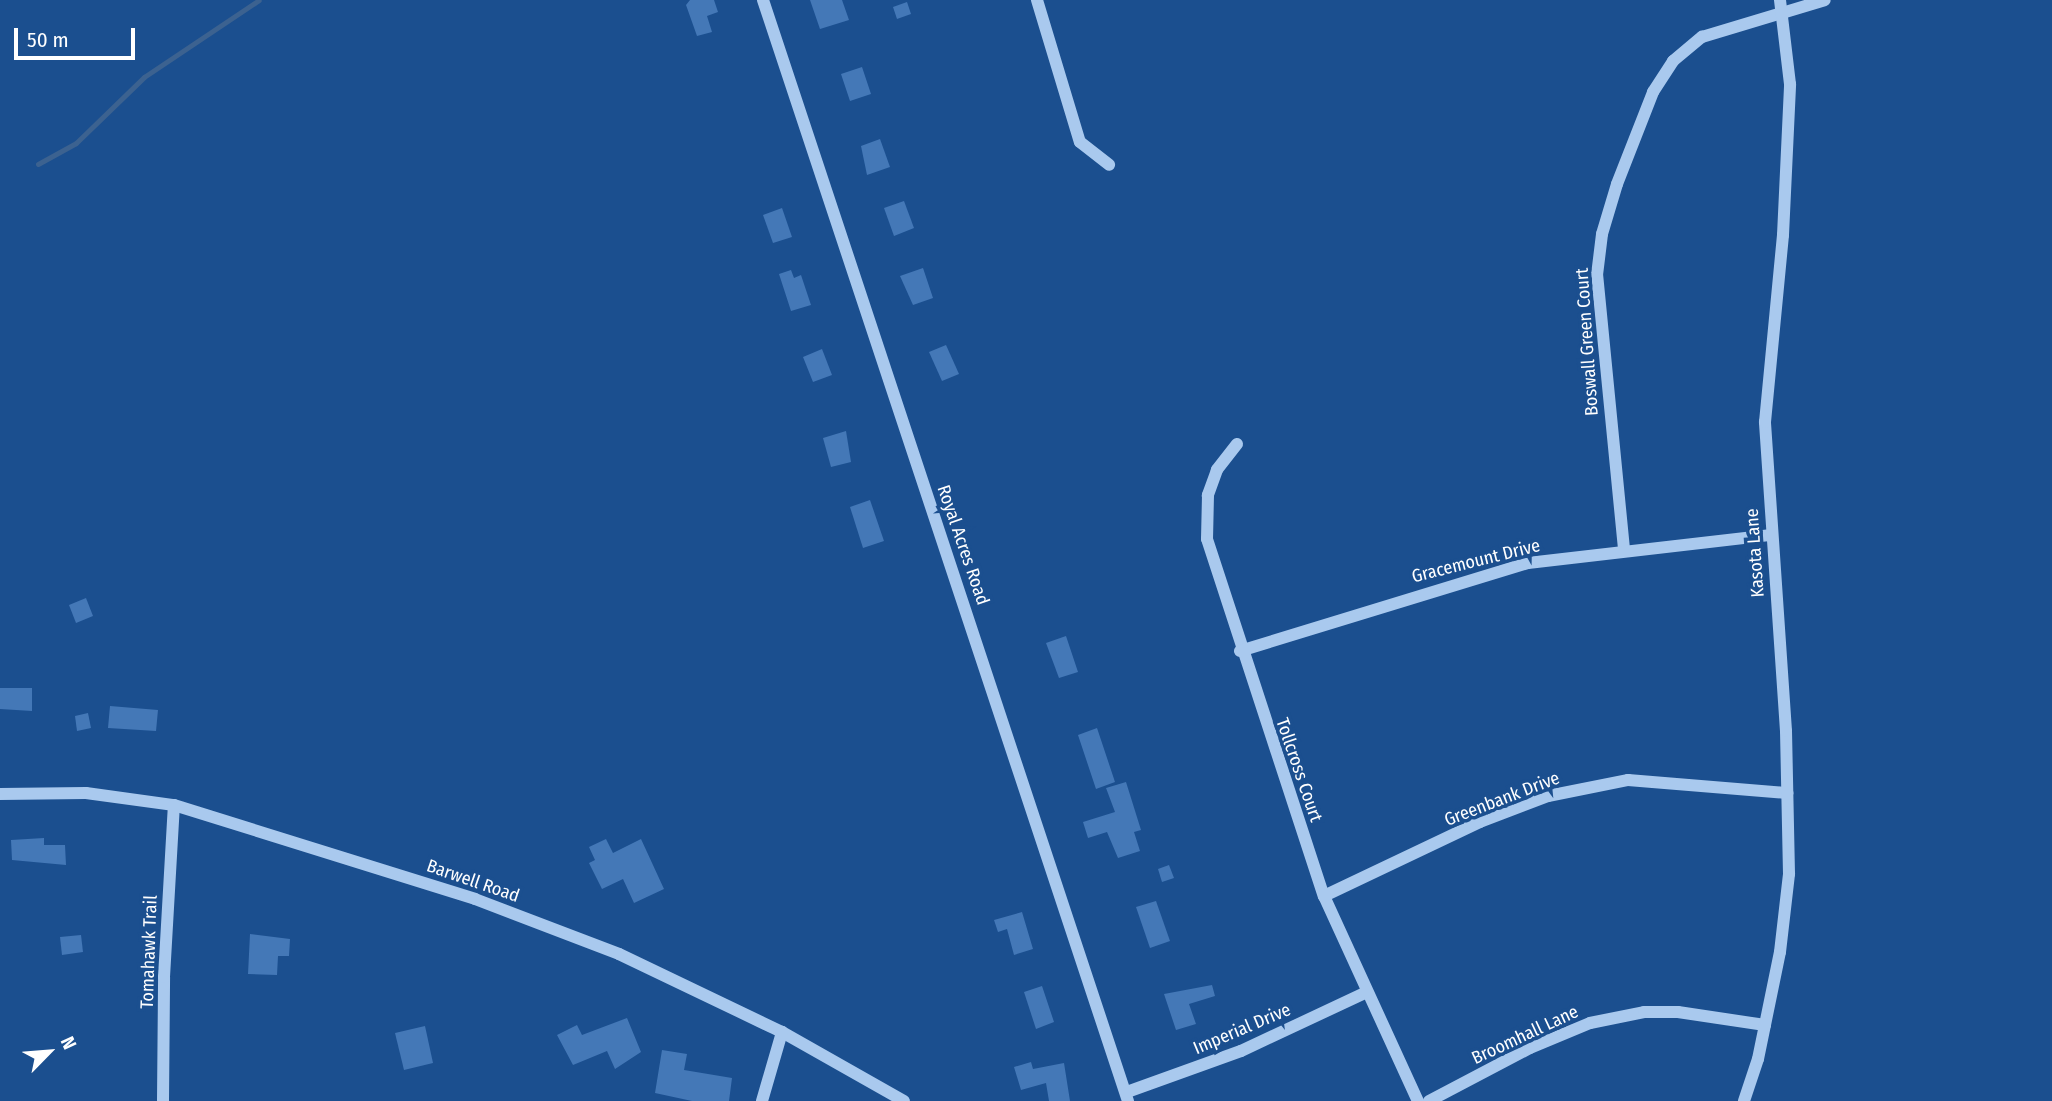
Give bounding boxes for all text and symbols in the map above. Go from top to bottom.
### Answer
scale bar [18,14,138,58]
text: 50 m [27,27,69,53]
street label: Boswall Green Court [1571,267,1603,417]
street label: Royal Acres Road [932,482,994,608]
street label: Kasota Lane [1741,508,1769,598]
street label: Gracemount Drive [1410,535,1542,587]
street label: Tollcross Court [1271,715,1327,825]
street label: Greenbank Drive [1441,767,1563,831]
street label: Barwell Road [424,855,522,907]
street label: Tomahawk Trail [136,895,162,1009]
street label: Imperial Drive [1190,999,1294,1059]
street label: Broomhall Lane [1468,1001,1582,1069]
north arrow [14,1017,84,1087]
text: N [56,1033,81,1053]

